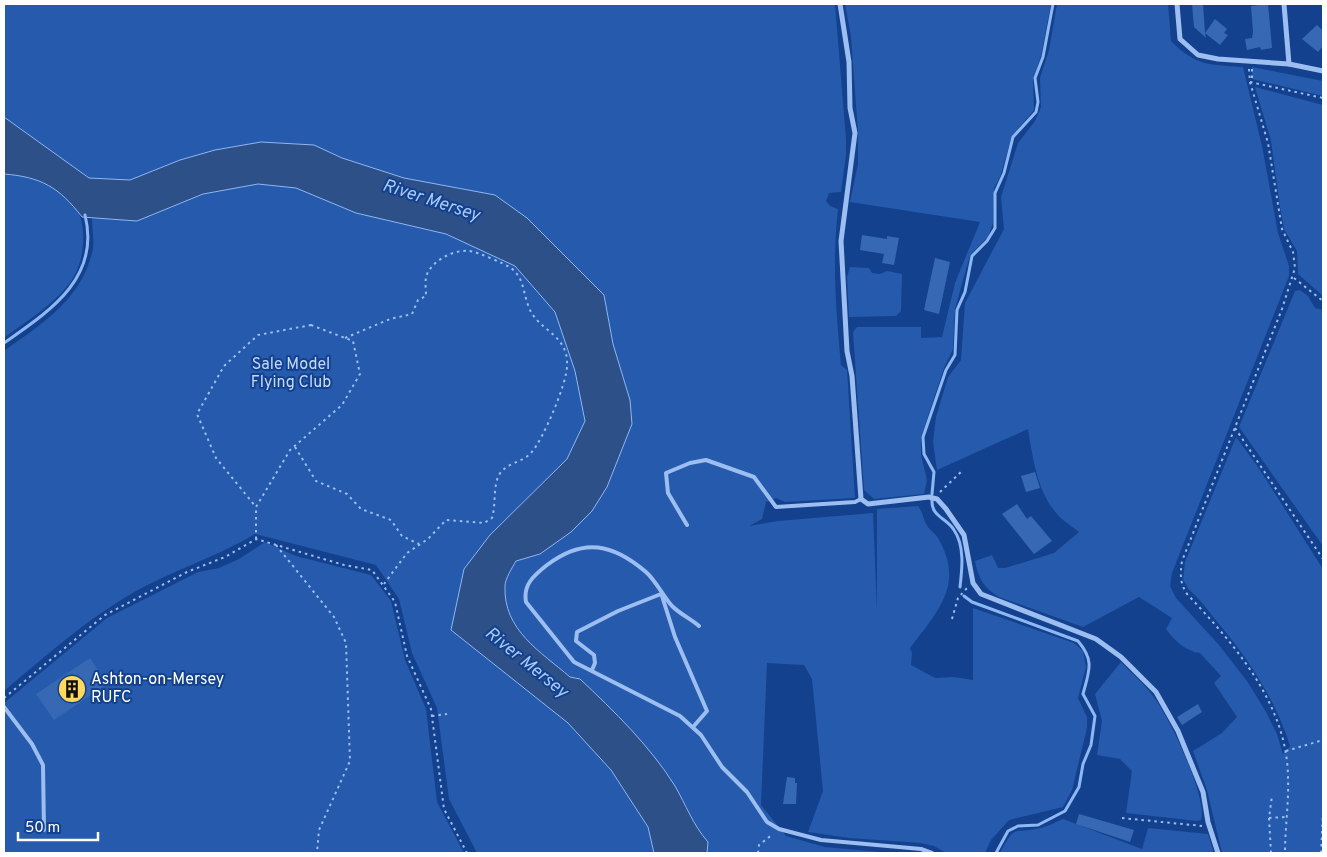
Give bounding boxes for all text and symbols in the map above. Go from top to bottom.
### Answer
water label: River Mersey [379,174,484,228]
park label: Sale Model Flying Club [251,355,331,393]
water label: River Mersey [480,622,574,705]
place label: Ashton-on-Mersey RUFC [91,670,224,708]
building icon: Ashton-on-Mersey RUFC [57,674,87,704]
scale bar [18,810,98,842]
text: 50 m [25,819,60,838]

